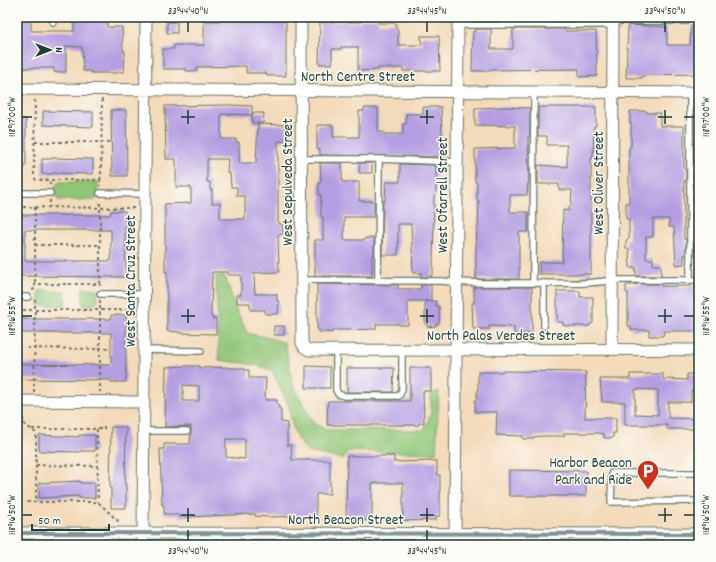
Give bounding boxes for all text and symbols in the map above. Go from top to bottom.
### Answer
text: 33°44'40"N [168,5,208,19]
text: 33°44'45"N [407,5,447,19]
text: 33°44'50"N [645,5,686,19]
north arrow [30,30,70,70]
text: N [50,47,66,53]
street label: North Centre Street [301,67,415,89]
text: 118°17'00"W [6,97,20,137]
text: 118°17'00"W [700,97,714,137]
street label: West Sepulveda Street [278,118,300,246]
street label: West Oliver Street [589,131,611,235]
street label: West Ofarrell Street [433,136,455,253]
street label: West Santa Cruz Street [121,214,143,347]
text: 118°16'55"W [6,296,20,336]
text: 118°16'55"W [700,296,714,336]
street label: North Palos Verdes Street [427,326,576,348]
place label: Harbor Beacon Park and Ride [549,453,632,492]
parking icon: Harbor Beacon Park and Ride [635,458,661,491]
text: 118°16'50"W [6,495,20,535]
text: 118°16'50"W [700,495,714,535]
scale bar [32,506,109,532]
street label: North Beacon Street [288,510,404,532]
text: 50 m [38,513,61,530]
text: 33°44'40"N [168,545,208,559]
text: 33°44'45"N [407,545,447,559]

